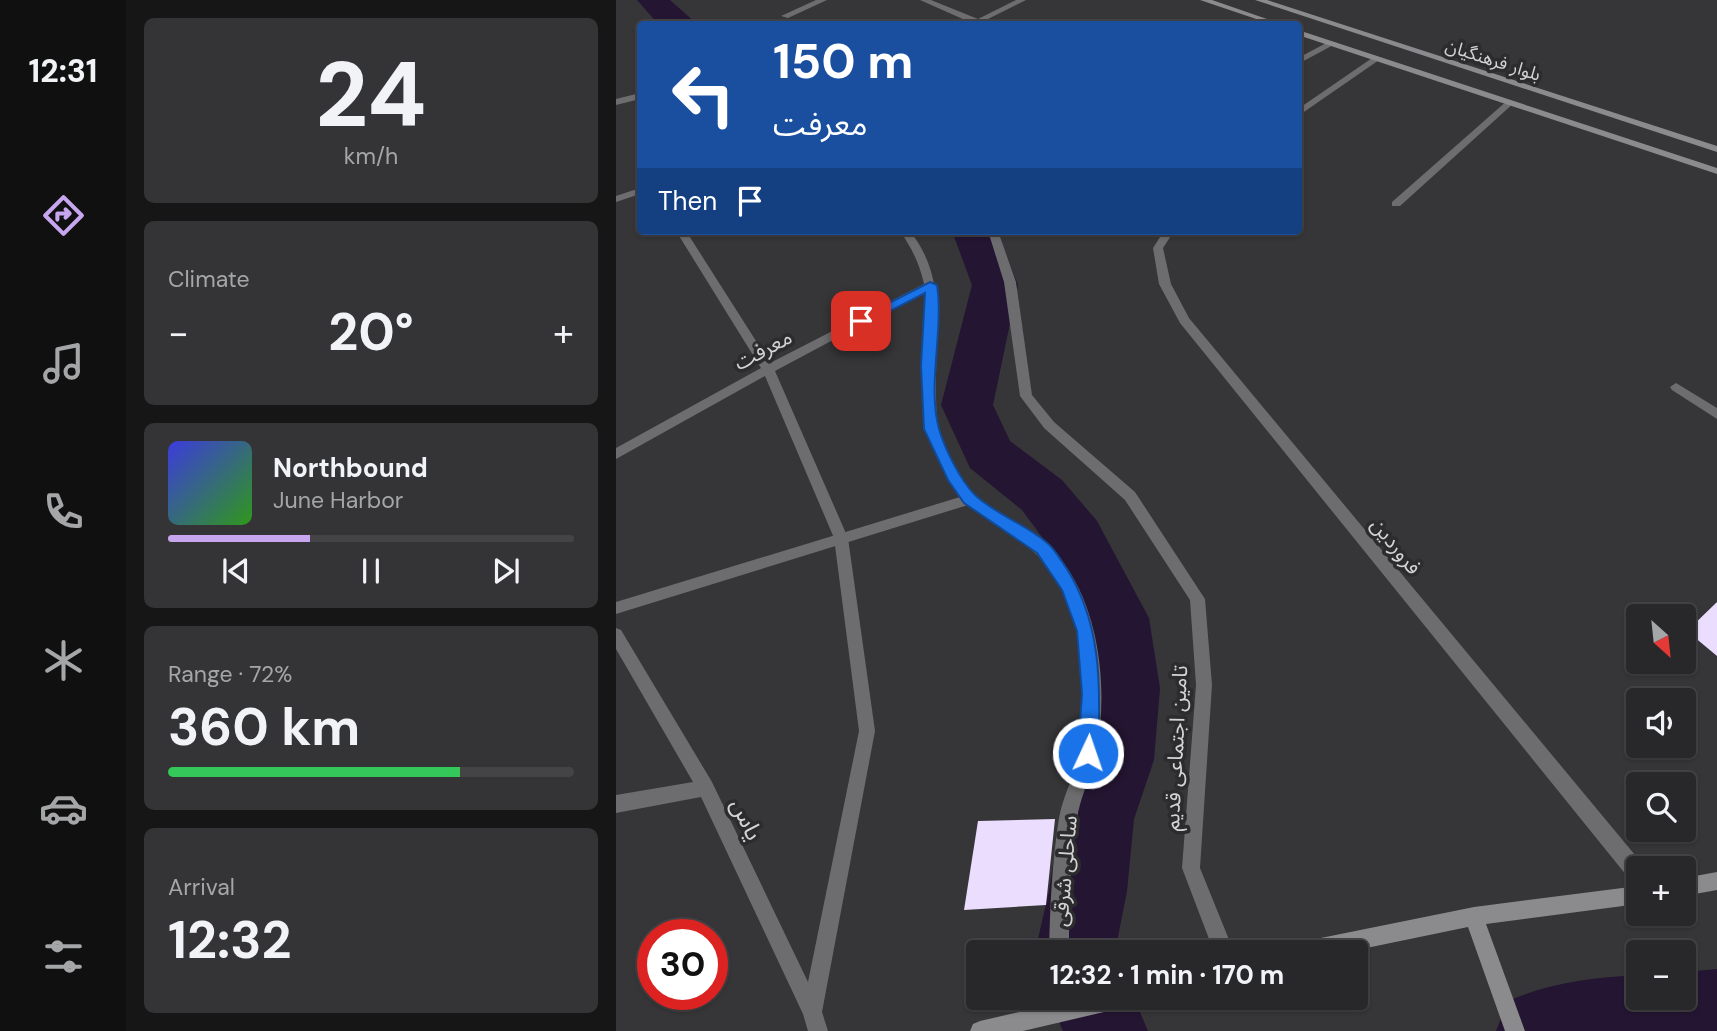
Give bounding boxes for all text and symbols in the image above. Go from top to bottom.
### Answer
text: 150 m [773,29,913,93]
street label: بلوار فرهنگیان [1442,33,1544,87]
text: 24 [315,36,427,154]
icon: left [658,49,749,140]
text: 12:31 [29,50,97,92]
text: معرفت [773,103,867,145]
text: km/h [344,141,398,171]
icon: arrive [731,182,769,220]
text: Then [658,184,717,218]
icon: directions [39,191,88,240]
text: Climate [168,264,250,294]
pin [831,291,891,351]
text: 20° [328,298,414,366]
icon: arrive [842,302,880,340]
text: − [168,308,189,358]
text: + [553,308,574,358]
street label: معرفت [729,323,797,377]
icon: music [39,339,88,388]
text: Northbound [273,451,428,485]
text: June Harbor [273,485,403,515]
icon: phone [39,487,88,536]
street label: فروردین [1364,512,1428,580]
icon: previous [217,552,255,590]
icon: pause [352,552,390,590]
icon: next [487,552,525,590]
north arrow [1626,604,1696,674]
map controls [1626,604,1696,1010]
icon: climate [39,636,88,685]
text: Range · 72% [168,659,292,689]
street label: تامین اجتماعی قدیم [1158,664,1195,832]
button: sound [1626,688,1696,758]
text: 360 km [168,693,360,761]
position arrow [1051,716,1125,790]
button: search [1626,772,1696,842]
icon: car [39,784,88,833]
street label: یاس [724,793,770,845]
street label: ساحلی شرقی [1046,814,1084,928]
button: + [1626,856,1696,926]
text: Arrival [168,872,235,902]
text: 12:32 [168,906,292,974]
speed limit sign: 30 [637,919,728,1010]
icon: filters [39,932,88,981]
button: − [1626,940,1696,1010]
text: 12:32 · 1 min · 170 m [1050,958,1284,992]

